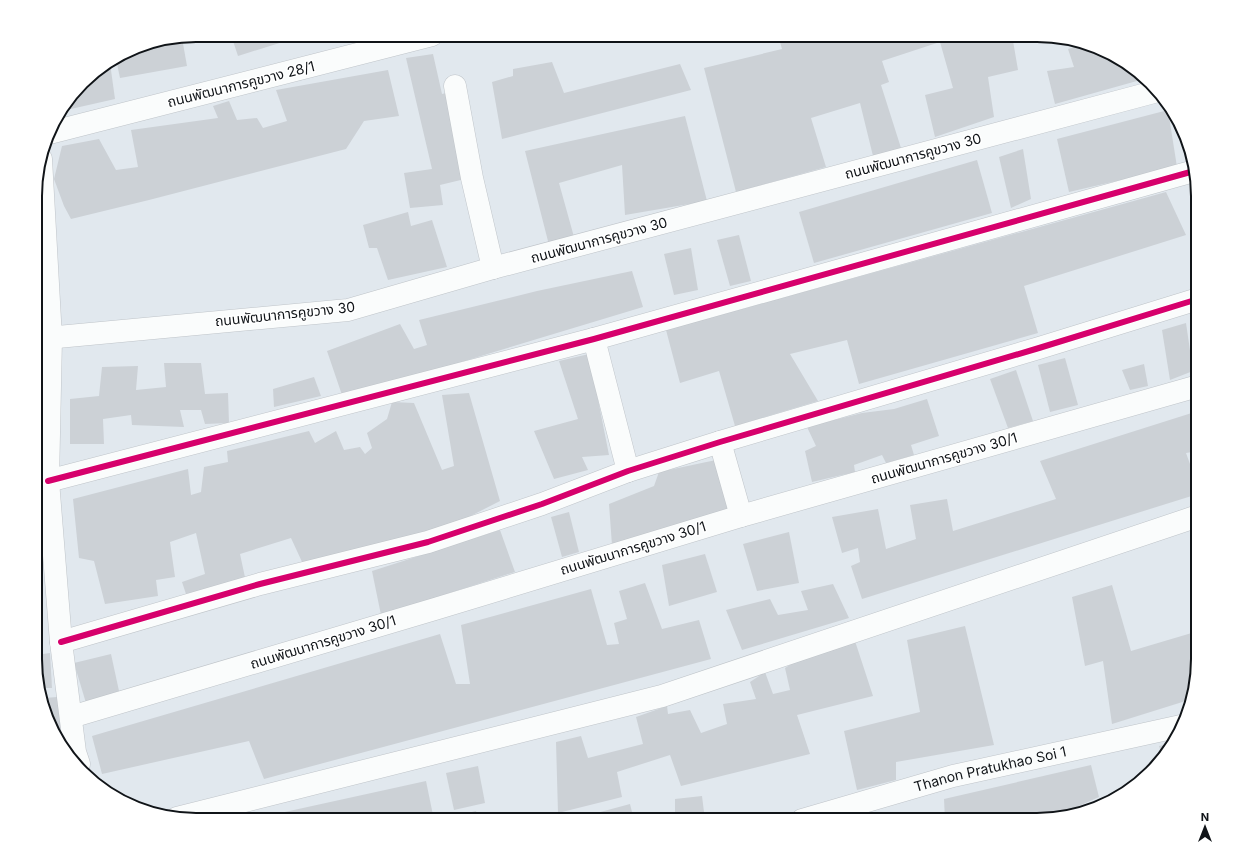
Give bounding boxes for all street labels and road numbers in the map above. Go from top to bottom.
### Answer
street label: ถนนพัฒนาการคูขวาง 28/1 [165,57,317,111]
street label: ถนนพัฒนาการคูขวาง 30 [843,129,983,183]
street label: ถนนพัฒนาการคูขวาง 30 [529,213,669,267]
street label: ถนนพัฒนาการคูขวาง 30 [214,298,356,330]
street label: ถนนพัฒนาการคูขวาง 30/1 [869,428,1019,488]
street label: ถนนพัฒนาการคูขวาง 30/1 [558,517,708,579]
street label: ถนนพัฒนาการคูขวาง 30/1 [248,611,398,673]
street label: Thanon Pratukhao Soi 1 [912,742,1068,795]

